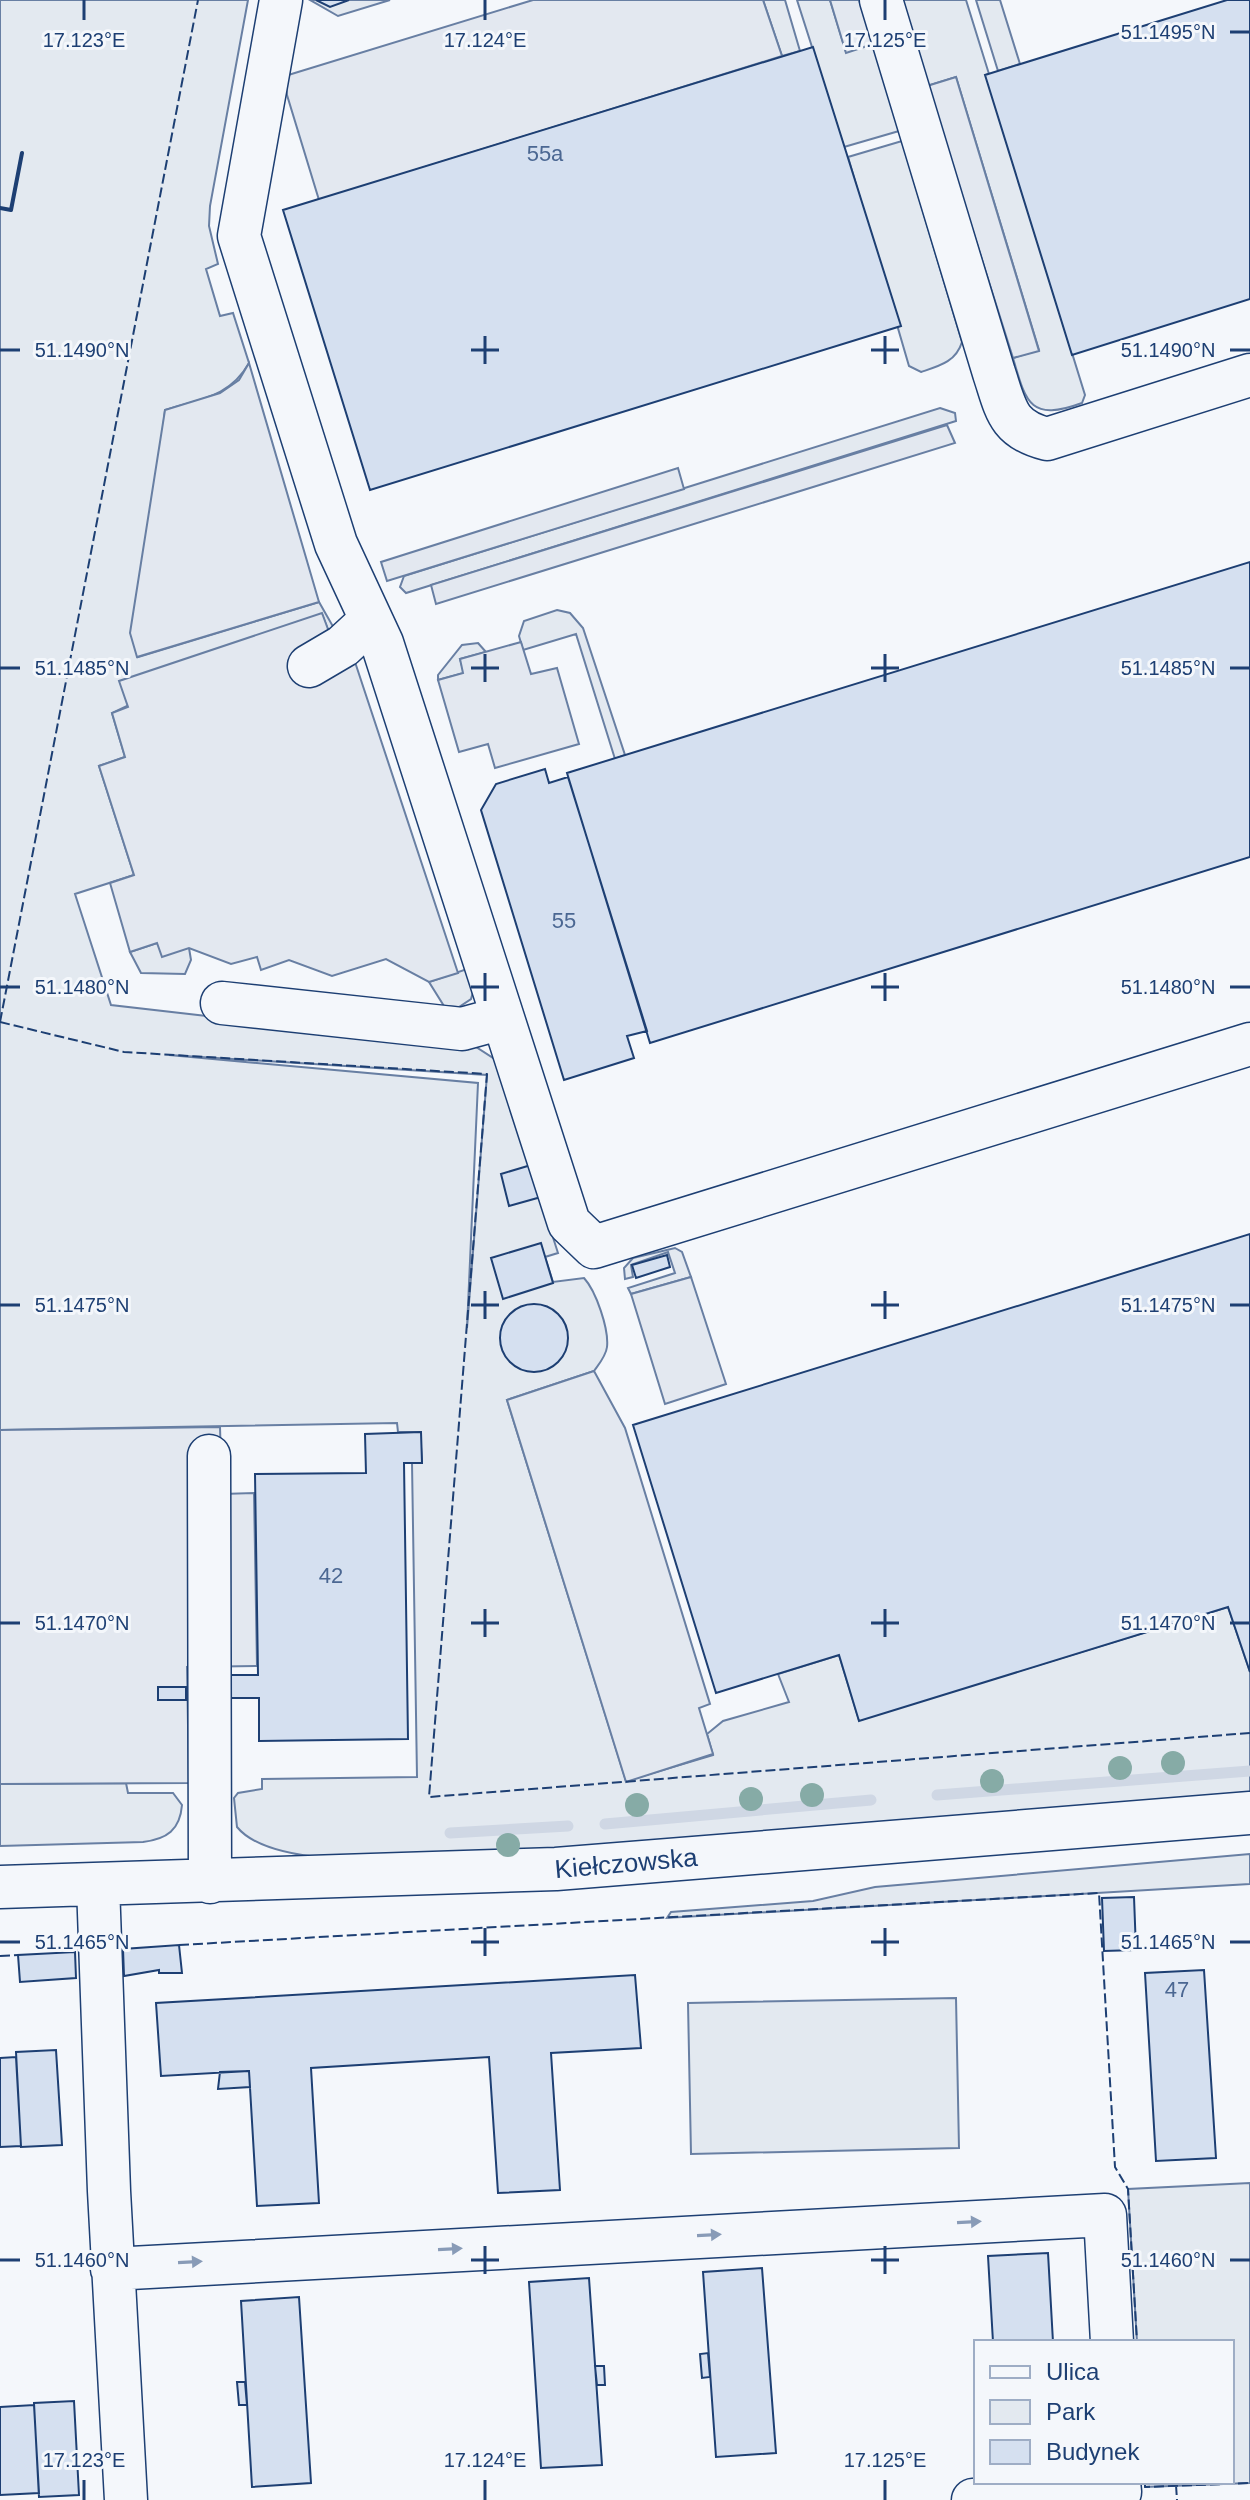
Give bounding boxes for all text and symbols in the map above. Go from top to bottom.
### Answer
text: 51.1495°N [1121,21,1215,43]
text: 17.123°E [43,29,125,51]
text: 17.124°E [444,29,526,51]
text: 17.125°E [844,29,926,51]
house number: 55a [527,141,564,166]
text: 51.1490°N [35,339,129,361]
text: 51.1490°N [1121,339,1215,361]
text: 51.1485°N [35,657,129,679]
text: 51.1485°N [1121,657,1215,679]
house number: 55 [552,908,576,933]
text: 51.1480°N [35,976,129,998]
text: 51.1480°N [1121,976,1215,998]
text: 51.1475°N [35,1294,129,1316]
text: 51.1475°N [1121,1294,1215,1316]
house number: 42 [319,1563,343,1588]
text: 51.1470°N [35,1612,129,1634]
text: 51.1470°N [1121,1612,1215,1634]
street label: Kiełczowska [553,1842,699,1884]
text: 51.1465°N [35,1931,129,1953]
text: 51.1465°N [1121,1931,1215,1953]
house number: 47 [1165,1977,1189,2002]
one-way arrow [957,2215,982,2228]
one-way arrow [697,2229,722,2242]
one-way arrow [438,2242,463,2255]
text: 51.1460°N [35,2249,129,2271]
text: 51.1460°N [1121,2249,1215,2271]
one-way arrow [178,2256,203,2269]
legend [974,2340,1234,2484]
text: Ulica [1046,2358,1100,2385]
text: Park [1046,2398,1096,2425]
text: Budynek [1046,2438,1140,2465]
text: 17.123°E [43,2449,125,2471]
text: 17.124°E [444,2449,526,2471]
text: 17.125°E [844,2449,926,2471]

